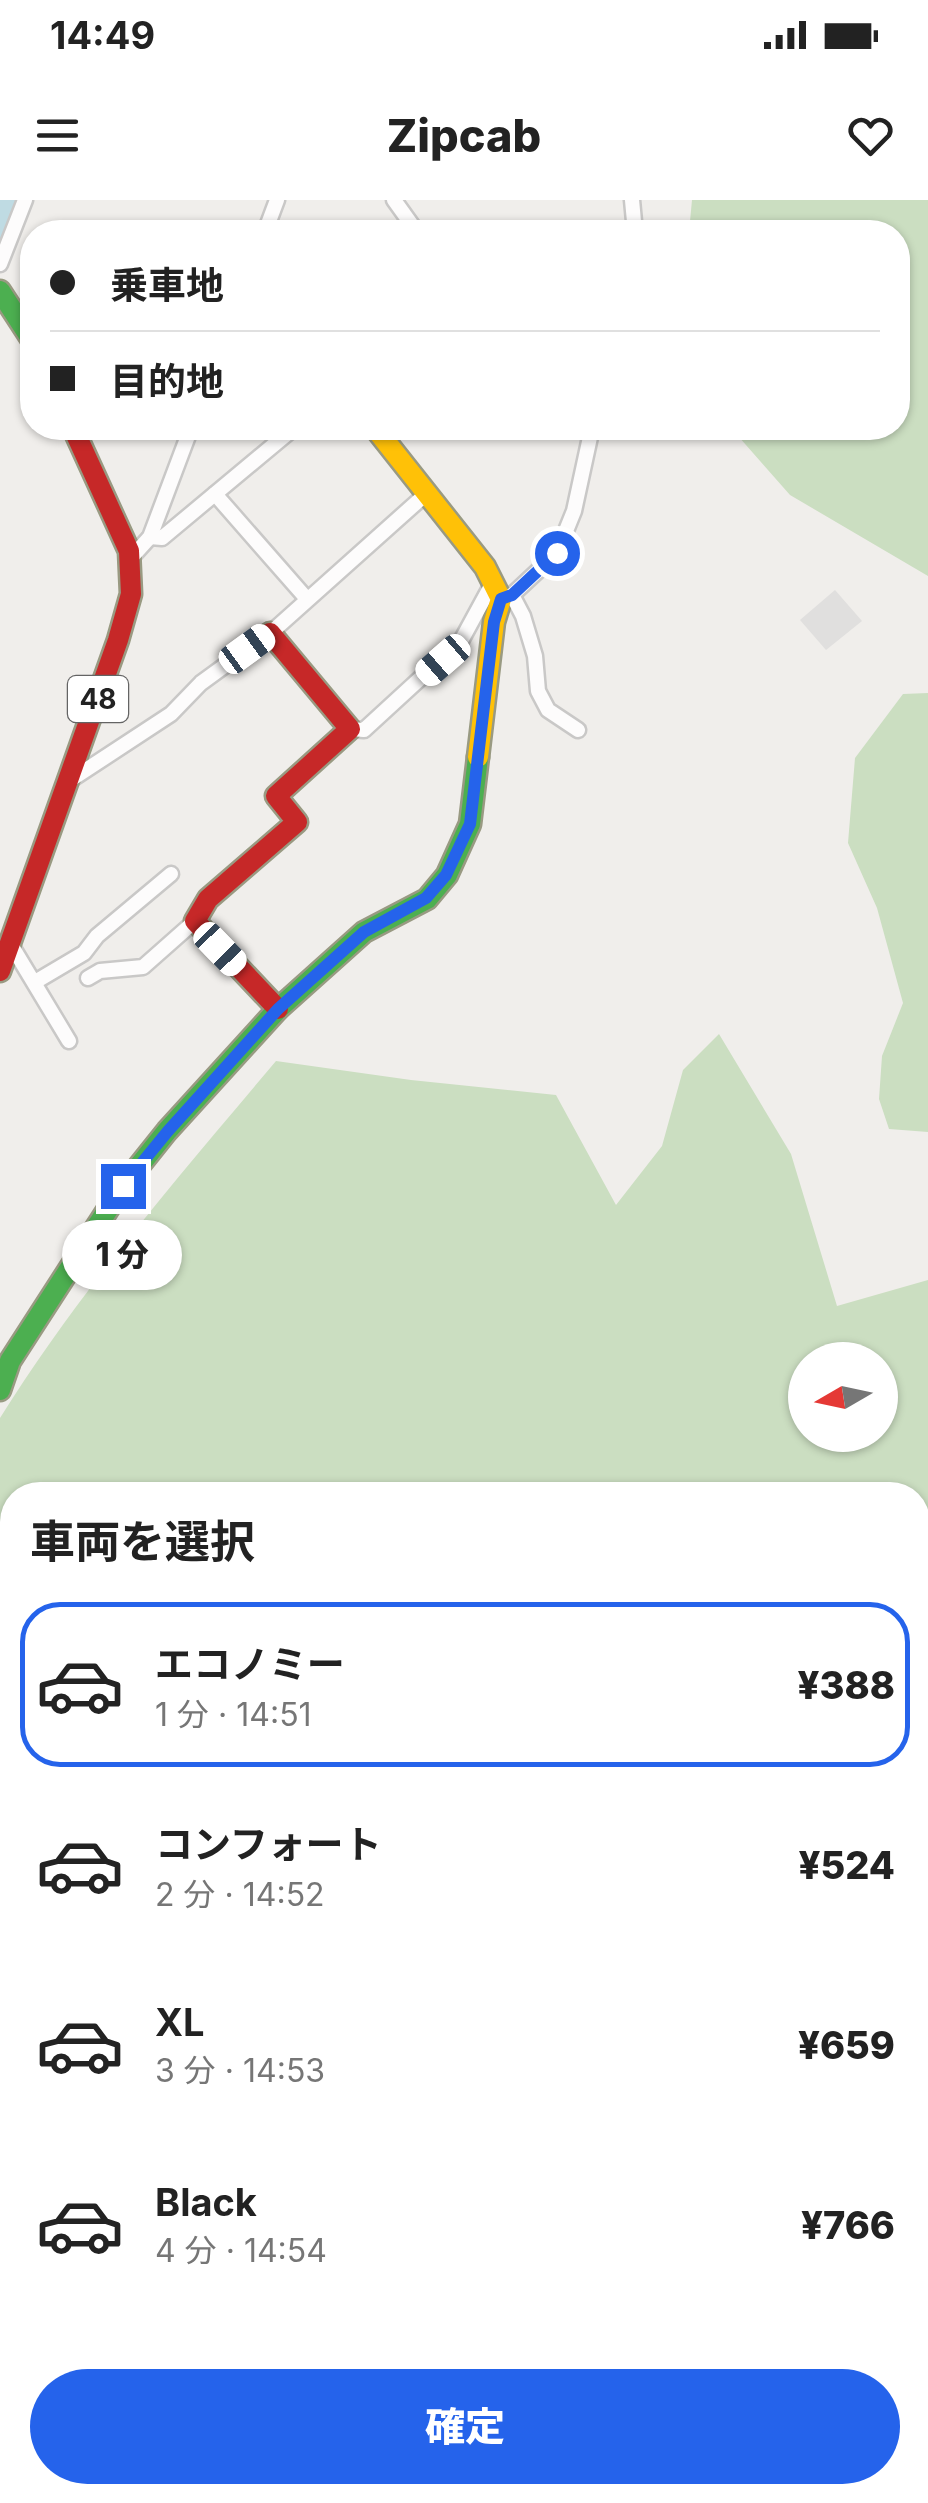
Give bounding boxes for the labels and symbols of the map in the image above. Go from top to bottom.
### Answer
route start [535,531,580,576]
car [214,619,280,679]
car [411,629,475,691]
road number: 48 [68,676,128,722]
car [188,917,252,981]
route end [101,1164,146,1209]
callout: 1 分 [63,1221,183,1291]
north arrow [788,1342,898,1452]

